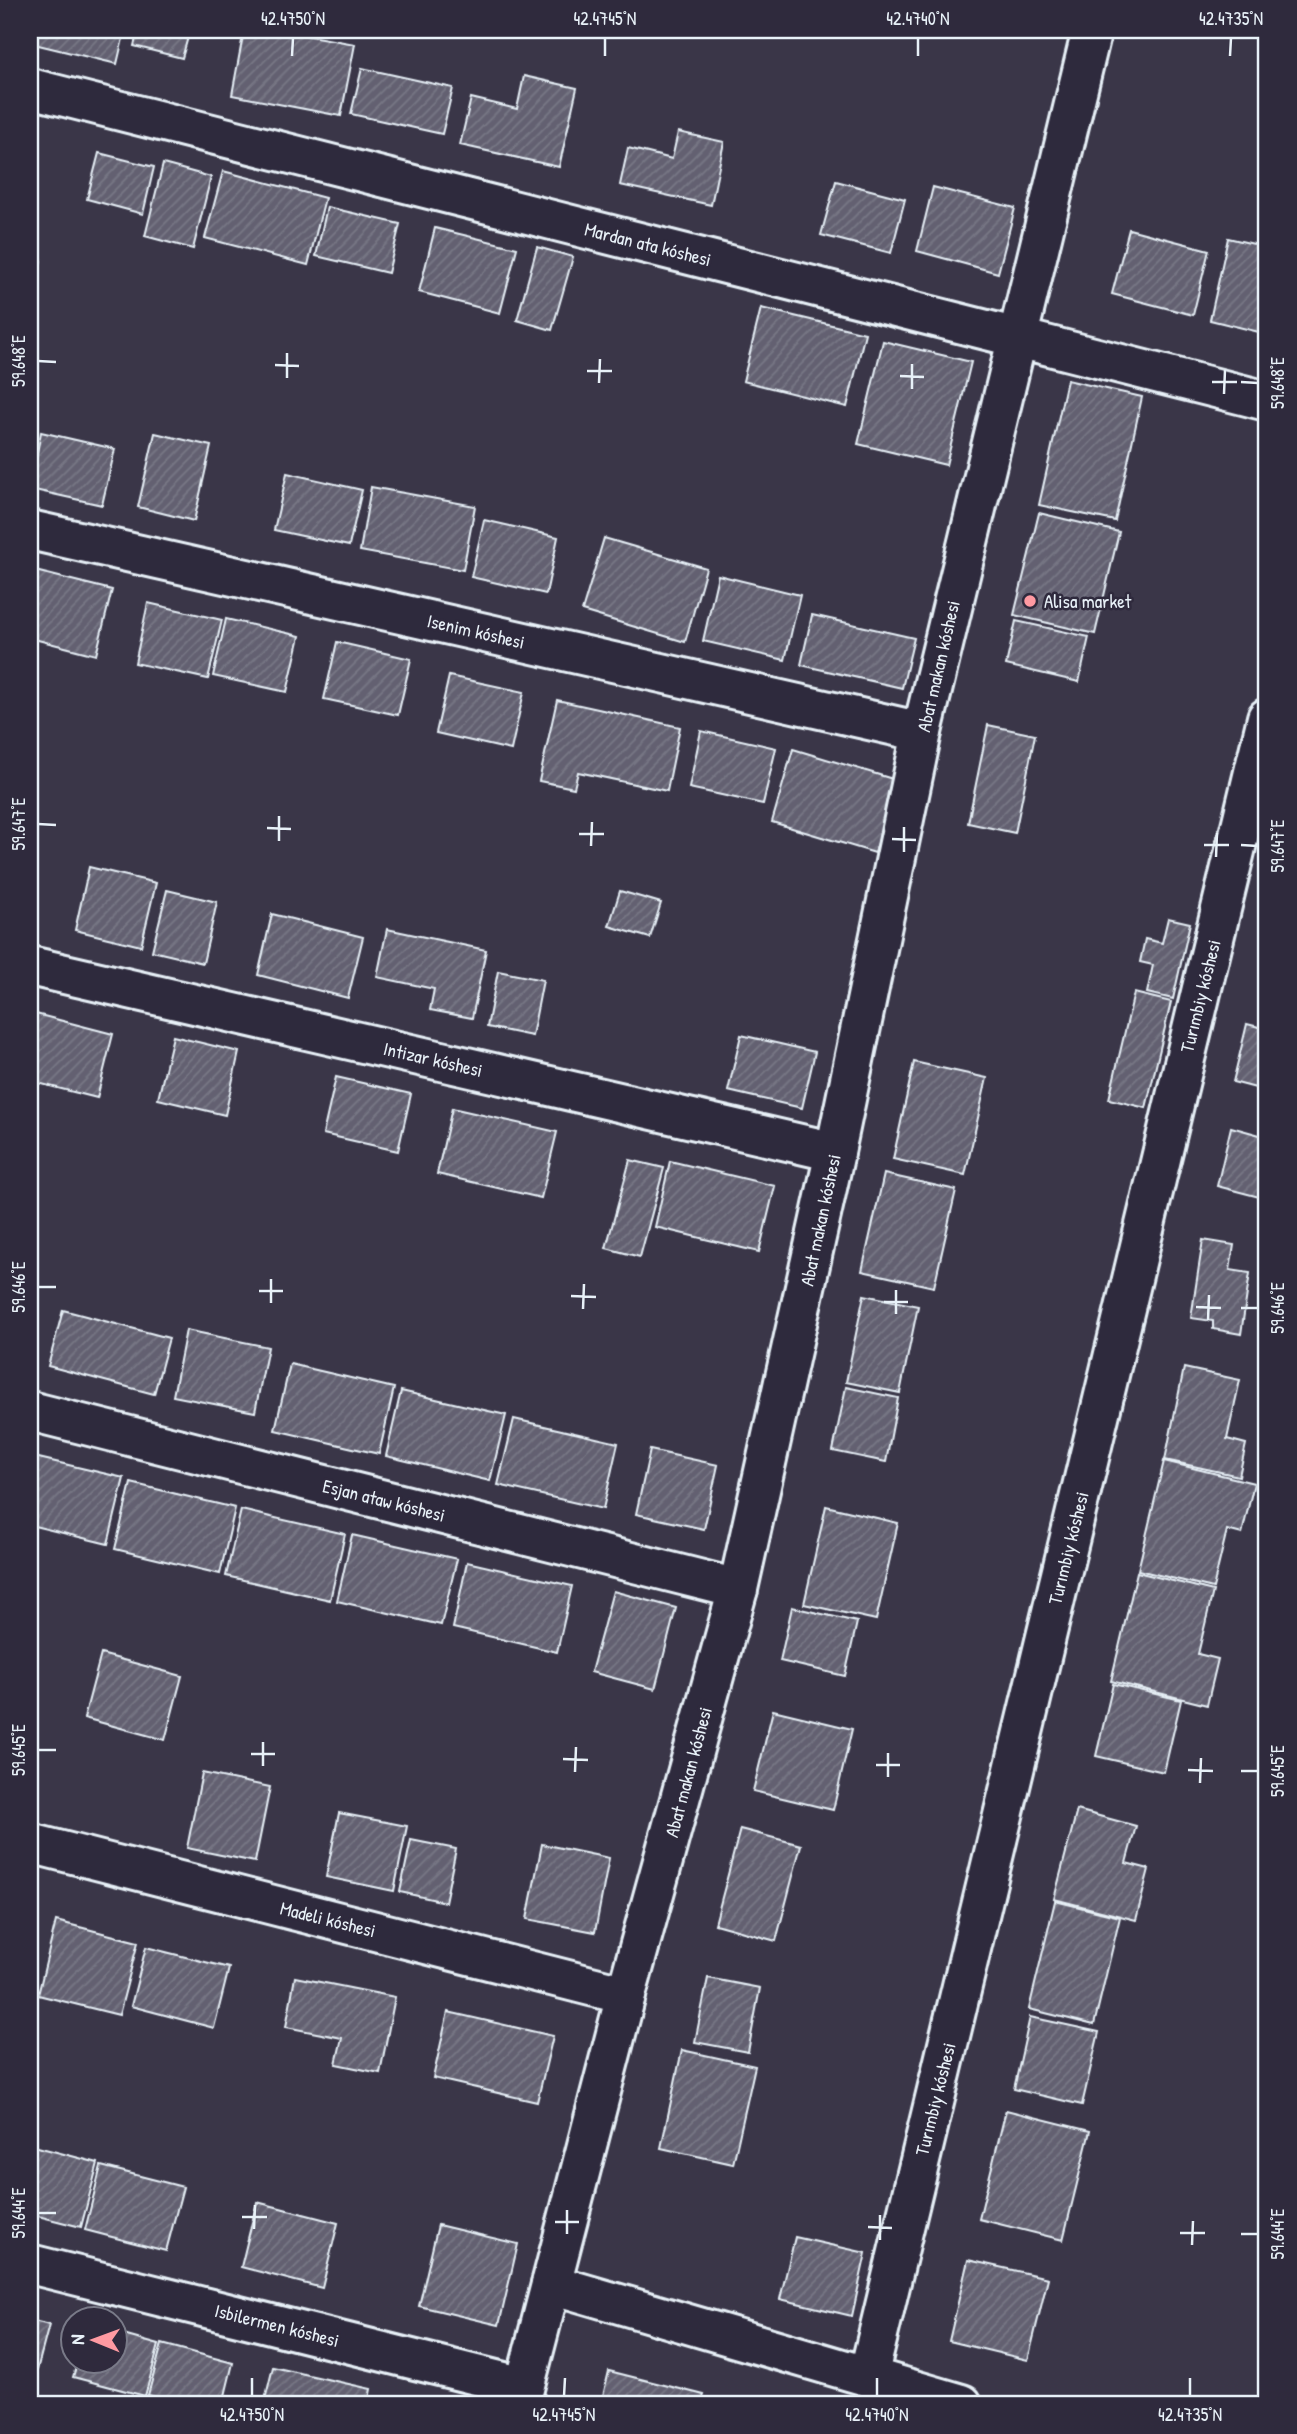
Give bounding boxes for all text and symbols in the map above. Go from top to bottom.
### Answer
text: 42.4750°N [261,6,325,31]
text: 42.4745°N [574,6,636,31]
text: 42.4740°N [886,6,950,31]
text: 42.4735°N [1199,6,1263,31]
street label: Mardan ata kóshesi [582,216,714,272]
text: 59.648°E [6,335,31,387]
text: 59.648°E [1265,357,1290,409]
place label: Alisa market [1044,588,1132,614]
marker: Alisa market [1022,593,1038,609]
street label: Abat makan kóshesi [910,598,966,734]
street label: Isenim kóshesi [425,607,527,655]
text: 59.647°E [6,797,31,851]
text: 59.647°E [1265,819,1290,873]
street label: Turımbiy kóshesi [1173,937,1227,1055]
street label: Intizar kóshesi [381,1035,485,1083]
street label: Abat makan kóshesi [793,1152,847,1288]
text: 59.646°E [6,1261,31,1313]
text: 59.646°E [1265,1282,1290,1334]
street label: Esjan ataw kóshesi [320,1472,448,1528]
street label: Turımbiy kóshesi [1041,1489,1095,1607]
street label: Abat makan kóshesi [658,1704,718,1840]
text: 59.645°E [6,1724,31,1776]
text: 59.645°E [1265,1745,1290,1797]
street label: Madeli kóshesi [278,1895,378,1943]
street label: Turımbiy kóshesi [908,2040,962,2158]
text: 59.644°E [6,2188,31,2238]
text: 59.644°E [1265,2209,1290,2259]
street label: Isbilermen kóshesi [212,2297,342,2353]
north arrow [60,2304,130,2374]
text: N [64,2334,90,2345]
text: 42.4750°N [220,2402,284,2427]
text: 42.4745°N [533,2402,595,2427]
text: 42.4740°N [845,2402,909,2427]
text: 42.4735°N [1158,2402,1222,2427]

